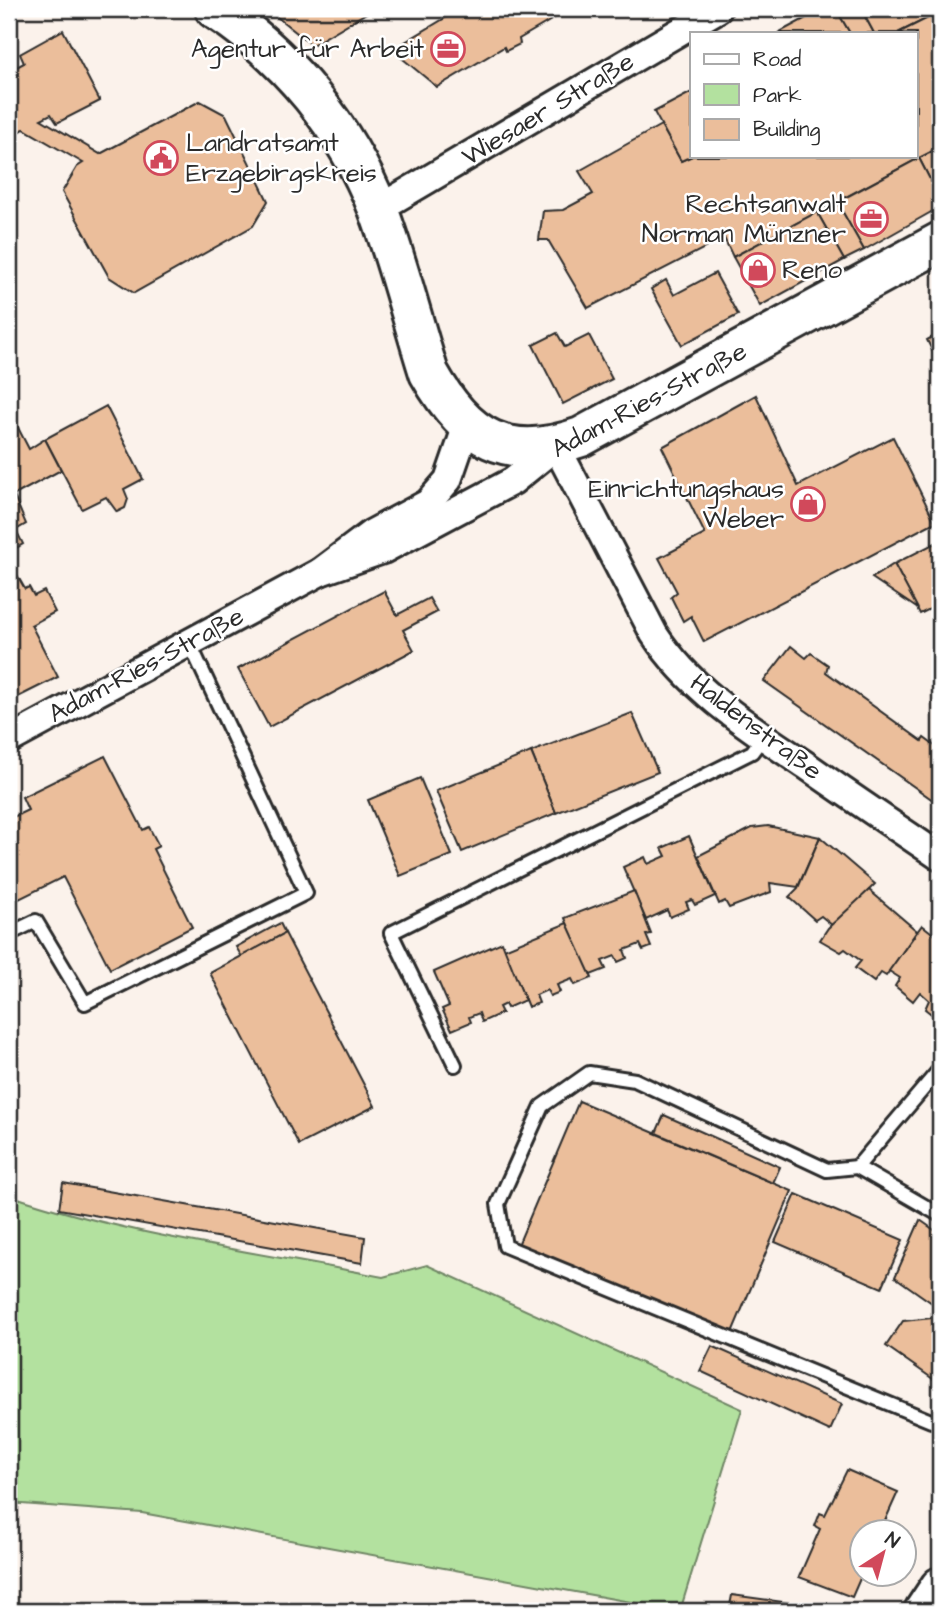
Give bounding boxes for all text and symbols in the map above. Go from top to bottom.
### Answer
office icon: Agentur für Arbeit [429,30,467,68]
place label: Agentur für Arbeit [191,31,424,69]
legend [690,32,918,158]
street label: Wiesaer Straße [455,43,641,175]
text: Road [753,45,801,74]
text: Park [753,81,802,110]
text: Building [753,115,821,146]
place label: Landratsamt Erzgebirgskreis [186,125,377,193]
public building icon: Landratsamt Erzgebirgskreis [142,139,180,177]
place label: Rechtsanwalt Norman Münzner [642,186,846,252]
office icon: Rechtsanwalt Norman Münzner [852,200,890,238]
shop icon: Reno [739,251,777,289]
place label: Reno [782,252,843,288]
street label: Adam-Ries-Straße [545,333,753,467]
place label: Einrichtungshaus Weber [589,471,784,537]
shop icon: Einrichtungshaus Weber [789,485,827,523]
street label: Adam-Ries-Straße [42,598,250,732]
street label: Haldenstraße [682,665,830,789]
north arrow [848,1518,918,1588]
text: N [879,1526,905,1555]

